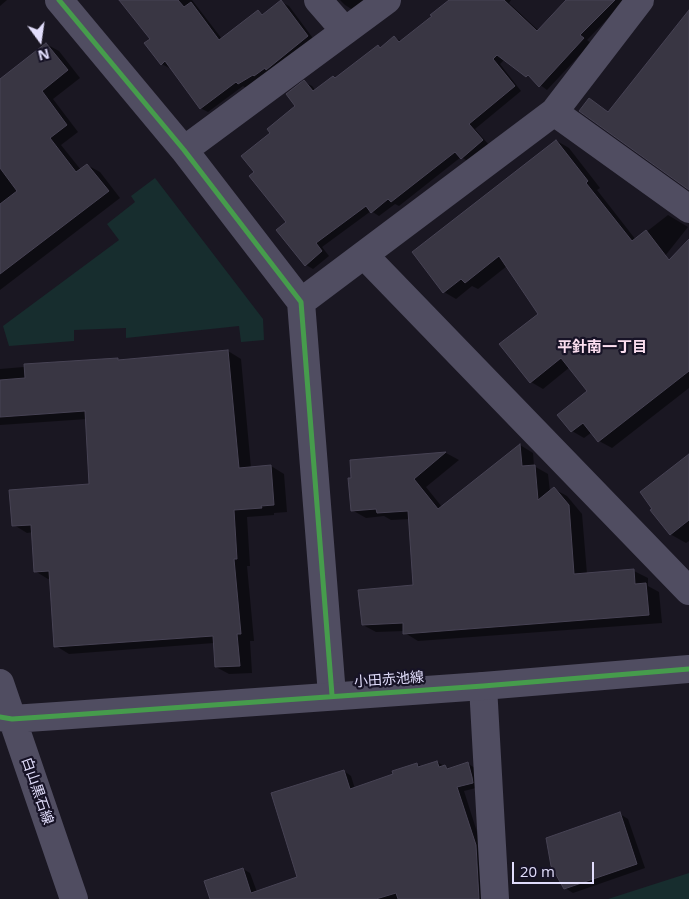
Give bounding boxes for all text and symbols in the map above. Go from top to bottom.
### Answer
north arrow [15,15,65,65]
text: N [36,44,52,66]
district label: 平針南一丁目 [557,339,647,357]
street label: 小田赤池線 [353,669,425,691]
street label: 白山黒石線 [18,755,56,827]
scale bar [514,852,596,884]
text: 20 m [520,861,555,881]

